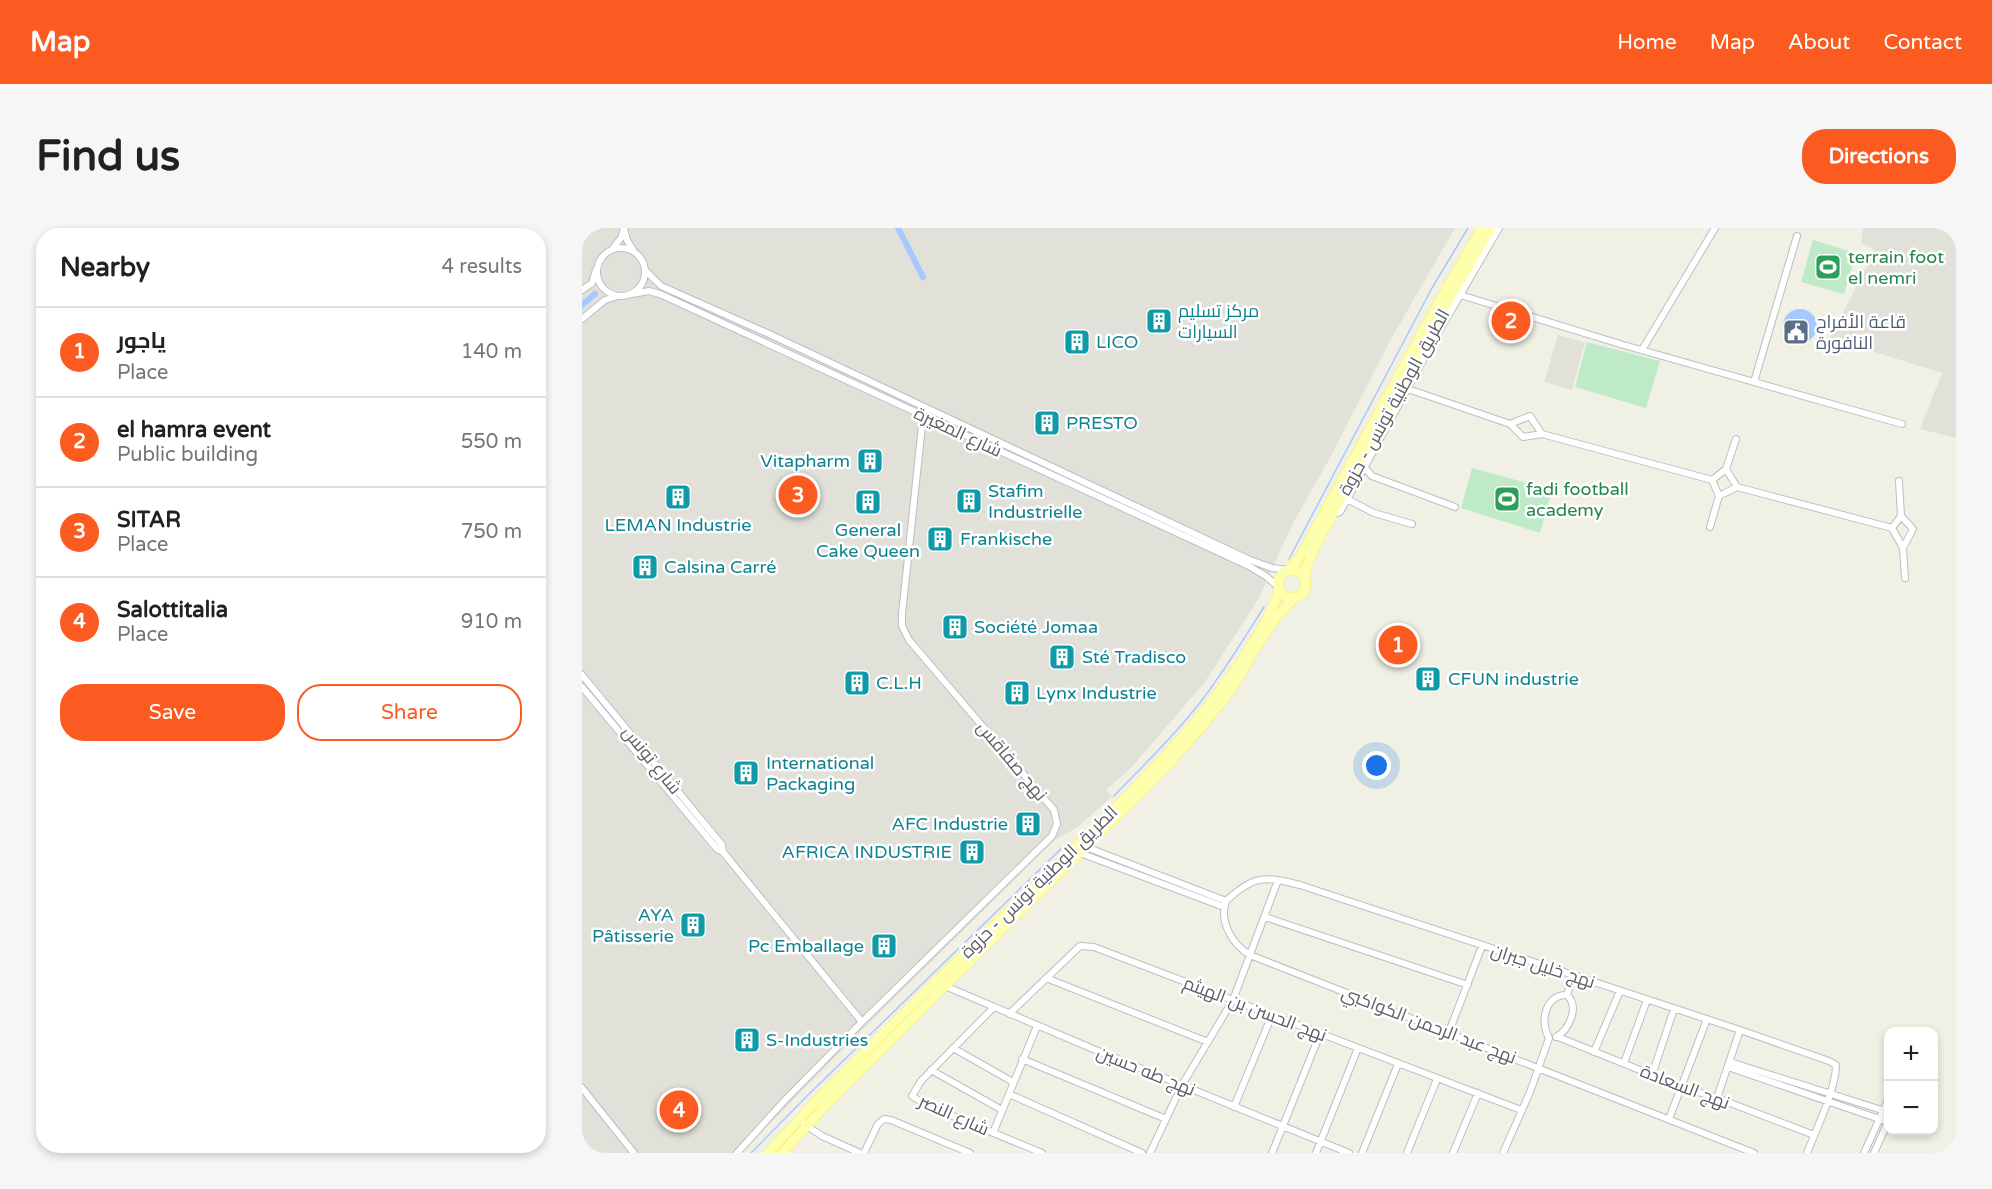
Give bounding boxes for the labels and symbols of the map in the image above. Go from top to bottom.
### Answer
place label: terrain foot el nemri [1848,246,1944,289]
sports icon: terrain foot el nemri [1813,252,1843,282]
pin: 2 [1492,298,1530,344]
place label: مركز تسليم السيارات [1178,300,1259,343]
street label: الطريق الوطنية تونس - حزوة [1334,305,1455,500]
building icon: مركز تسليم السيارات [1144,306,1174,336]
place label: قاعة الأفراح النافورة [1816,311,1906,354]
public building icon: قاعة الأفراح النافورة [1781,317,1811,347]
building icon: LICO [1062,327,1092,357]
place label: LICO [1096,331,1138,353]
street label: شارع المغيرة [910,402,1005,463]
building icon: PRESTO [1032,408,1062,438]
place label: PRESTO [1066,412,1138,434]
building icon: Vitapharm [855,446,885,476]
place label: Vitapharm [760,450,850,472]
pin: 3 [778,472,818,518]
place label: fadi football academy [1526,478,1629,521]
place label: Stafim Industrielle [988,480,1082,523]
building icon: LEMAN Industrie [663,482,693,512]
sports icon: fadi football academy [1492,484,1522,514]
building icon: Stafim Industrielle [954,486,984,516]
building icon: General Cake Queen [853,487,883,517]
place label: LEMAN Industrie [604,514,752,536]
place label: General Cake Queen [816,519,920,562]
building icon: Frankische [925,524,955,554]
place label: Frankische [960,528,1052,550]
building icon: Calsina Carré [630,552,660,582]
place label: Calsina Carré [664,556,776,578]
building icon: Société Jomaa [940,612,970,642]
place label: Société Jomaa [974,616,1098,638]
pin: 1 [1378,622,1418,668]
building icon: Sté Tradisco [1047,642,1077,672]
place label: Sté Tradisco [1082,646,1186,668]
building icon: CFUN industrie [1413,664,1443,694]
building icon: C.L.H [842,668,872,698]
place label: CFUN industrie [1448,668,1579,690]
place label: C.L.H [876,672,922,694]
building icon: Lynx Industrie [1002,678,1032,708]
place label: Lynx Industrie [1036,682,1157,704]
street label: نهج صفاقس [971,717,1052,806]
street label: شارع تونس [617,721,686,799]
your location [1362,751,1391,780]
place label: International Packaging [766,752,874,795]
building icon: International Packaging [731,758,761,788]
street label: الطريق الوطنية تونس - حزوة [956,801,1123,964]
building icon: AFC Industrie [1013,809,1043,839]
place label: AFC Industrie [892,813,1008,835]
building icon: AFRICA INDUSTRIE [957,837,987,867]
place label: AFRICA INDUSTRIE [782,841,952,863]
place label: AYA Pâtisserie [592,904,674,947]
building icon: AYA Pâtisserie [678,910,708,940]
building icon: Pc Emballage [869,931,899,961]
place label: Pc Emballage [748,935,864,957]
street label: نهج خليل جبران [1488,939,1598,994]
street label: نهج الحسن بن الهيثم [1180,972,1330,1047]
street label: نهج عبد الرحمن الكواكبي [1337,981,1520,1071]
building icon: S-Industries [732,1025,762,1055]
place label: S-Industries [766,1029,868,1051]
street label: نهج طه حسين [1093,1041,1199,1102]
street label: نهج السعادة [1637,1060,1733,1115]
pin: 4 [660,1088,698,1132]
street label: شارع النصر [914,1089,993,1141]

